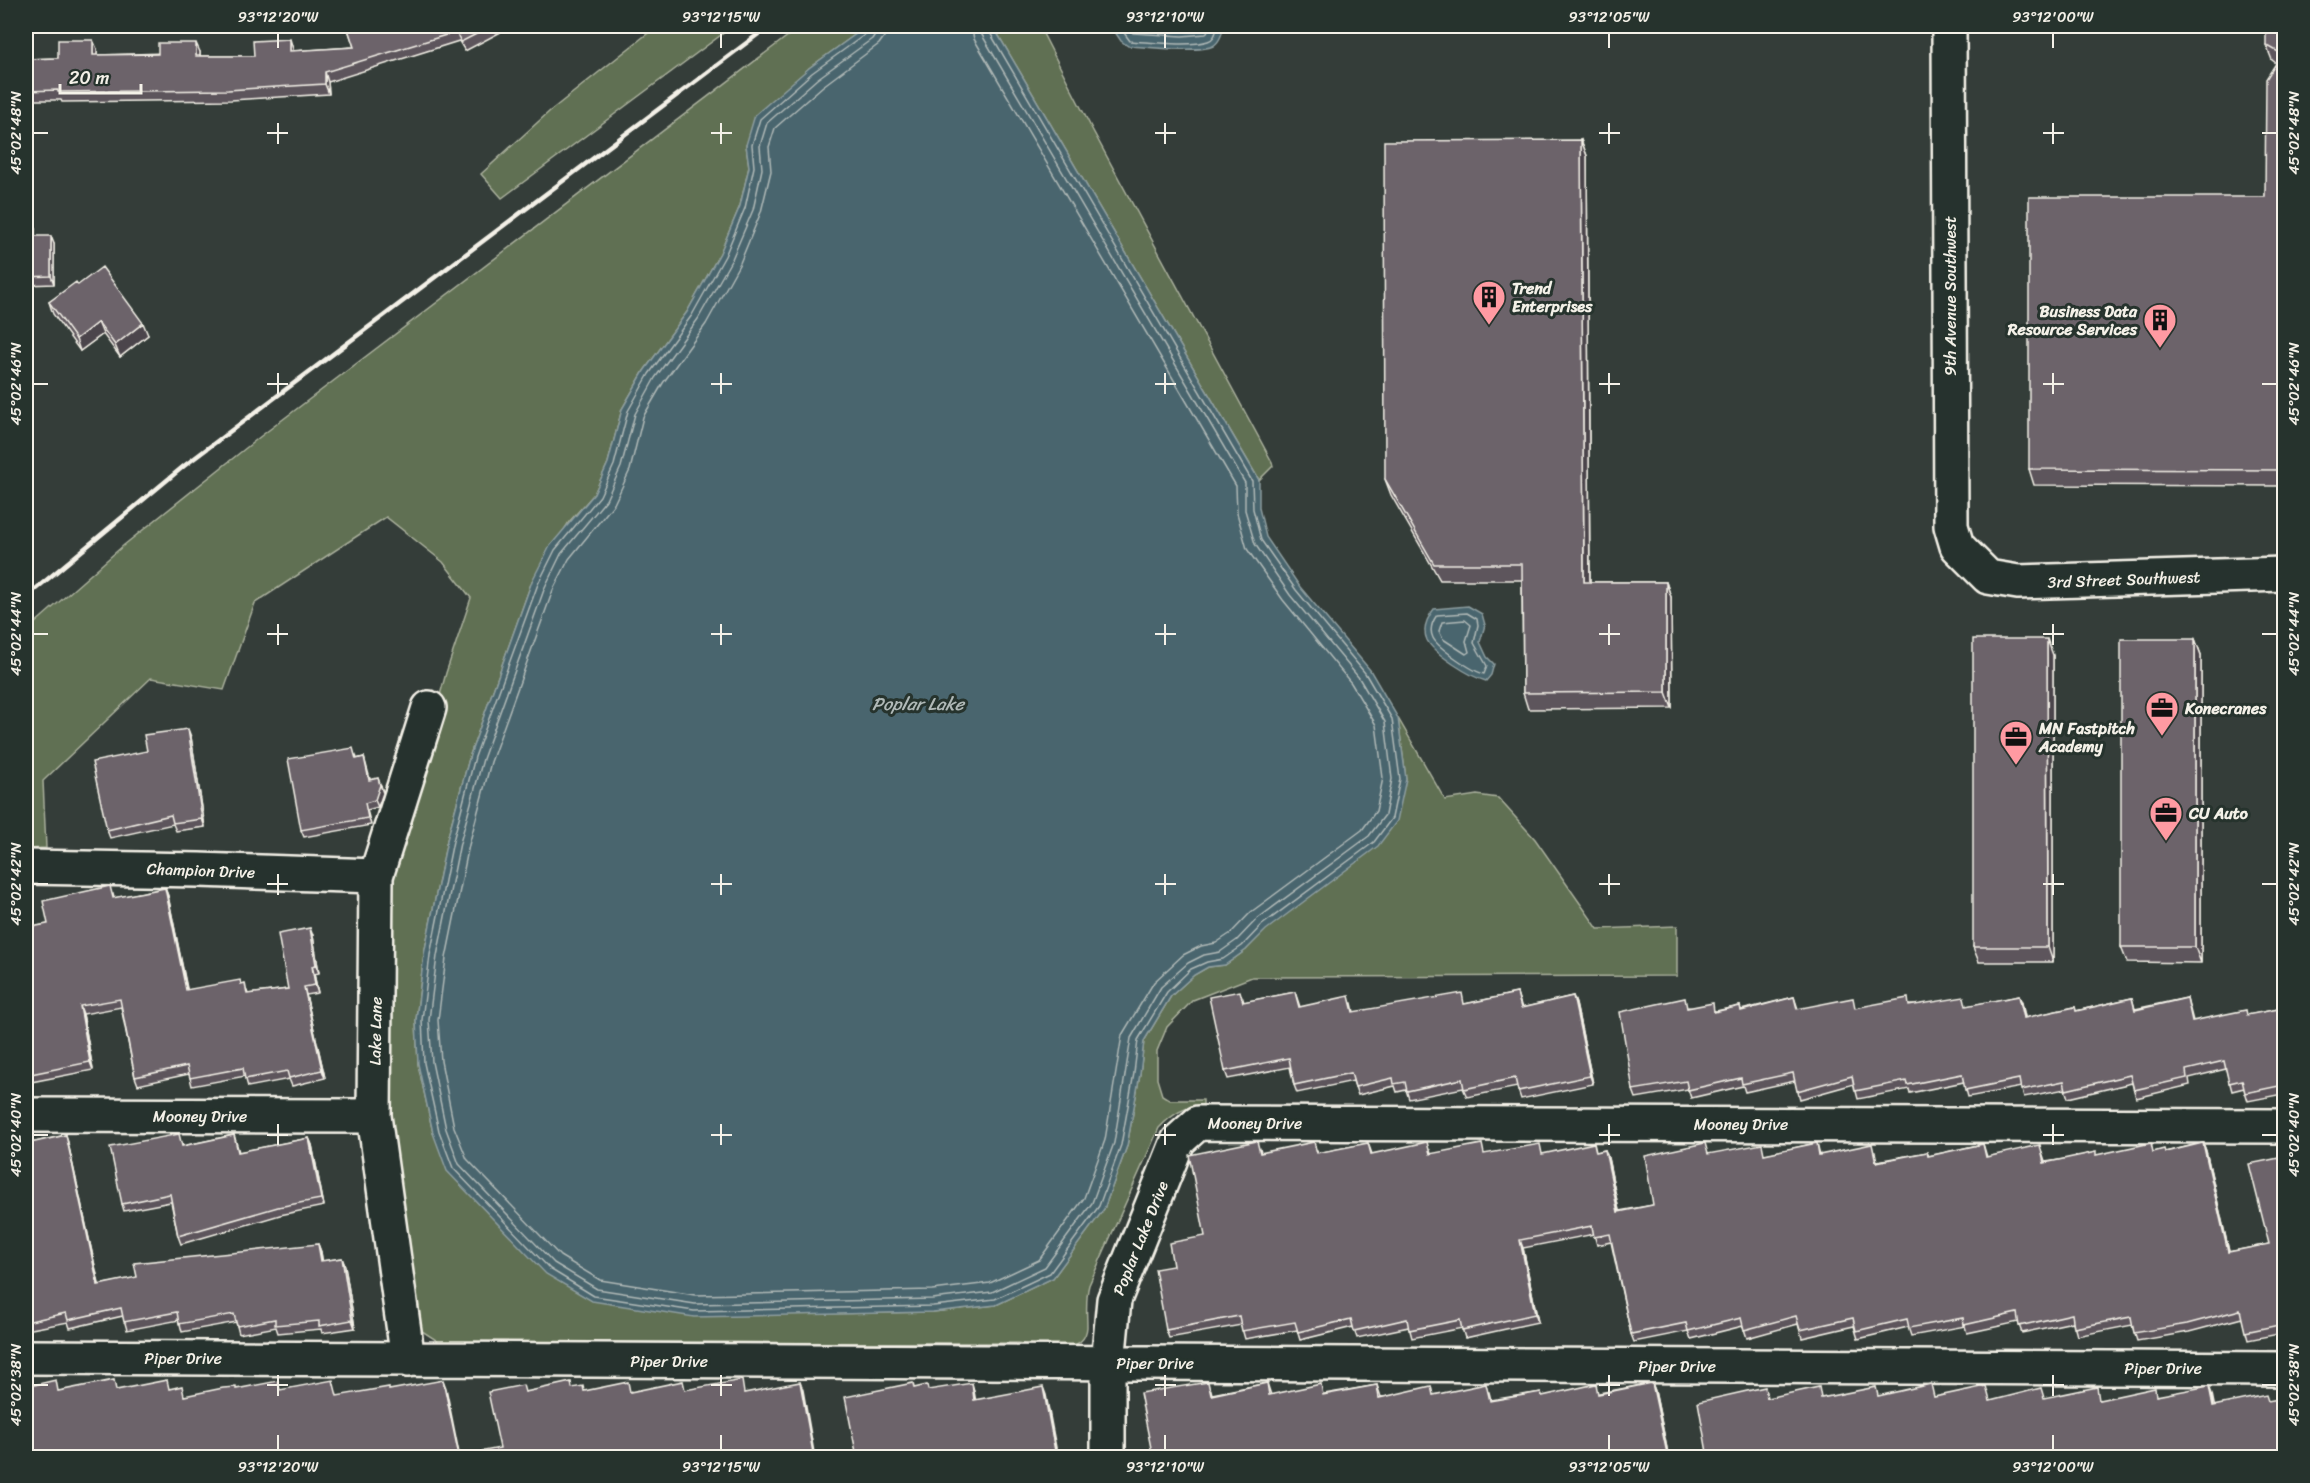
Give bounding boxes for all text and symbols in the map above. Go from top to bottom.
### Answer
text: 93°12'20"W [238,4,319,30]
text: 93°12'15"W [682,4,760,30]
text: 93°12'10"W [1126,4,1205,30]
text: 93°12'05"W [1569,4,1650,30]
text: 93°12'00"W [2012,4,2094,30]
scale bar [60,57,141,95]
text: 20 m [69,62,109,94]
text: 45°02'48"N [3,91,29,175]
text: 45°02'48"N [2281,91,2307,175]
street label: 9th Avenue Southwest [1936,216,1965,376]
place label: Trend Enterprises [1512,274,1593,321]
building icon: Trend Enterprises [1471,279,1507,326]
place label: Business Data Resource Services [2007,297,2138,344]
building icon: Business Data Resource Services [2142,302,2178,349]
text: 45°02'46"N [3,342,29,426]
text: 45°02'46"N [2281,342,2307,426]
street label: 3rd Street Southwest [2047,562,2201,597]
text: 45°02'44"N [3,591,29,676]
text: 45°02'44"N [2281,591,2307,676]
water label: Poplar Lake [872,688,966,720]
office icon: Konecranes [2144,690,2180,737]
place label: Konecranes [2184,694,2267,723]
place label: MN Fastpitch Academy [2038,714,2135,761]
office icon: MN Fastpitch Academy [1998,719,2034,766]
office icon: CU Auto [2148,795,2184,842]
place label: CU Auto [2188,799,2249,828]
text: 45°02'42"N [3,842,29,926]
text: 45°02'42"N [2281,842,2307,926]
street label: Champion Drive [146,854,256,887]
street label: Lake Lane [360,996,391,1066]
text: 45°02'40"N [3,1092,29,1177]
text: 45°02'40"N [2281,1092,2307,1177]
street label: Mooney Drive [153,1102,247,1131]
street label: Mooney Drive [1208,1109,1302,1138]
street label: Mooney Drive [1694,1110,1788,1139]
street label: Poplar Lake Drive [1104,1176,1177,1300]
text: 45°02'38"N [3,1343,29,1426]
text: 45°02'38"N [2281,1343,2307,1426]
street label: Piper Drive [144,1344,222,1373]
street label: Piper Drive [630,1347,708,1376]
street label: Piper Drive [1116,1349,1194,1378]
street label: Piper Drive [1638,1352,1716,1381]
street label: Piper Drive [2124,1354,2202,1383]
text: 93°12'20"W [238,1454,319,1480]
text: 93°12'15"W [682,1454,760,1480]
text: 93°12'10"W [1126,1454,1205,1480]
text: 93°12'05"W [1569,1454,1650,1480]
text: 93°12'00"W [2012,1454,2094,1480]

